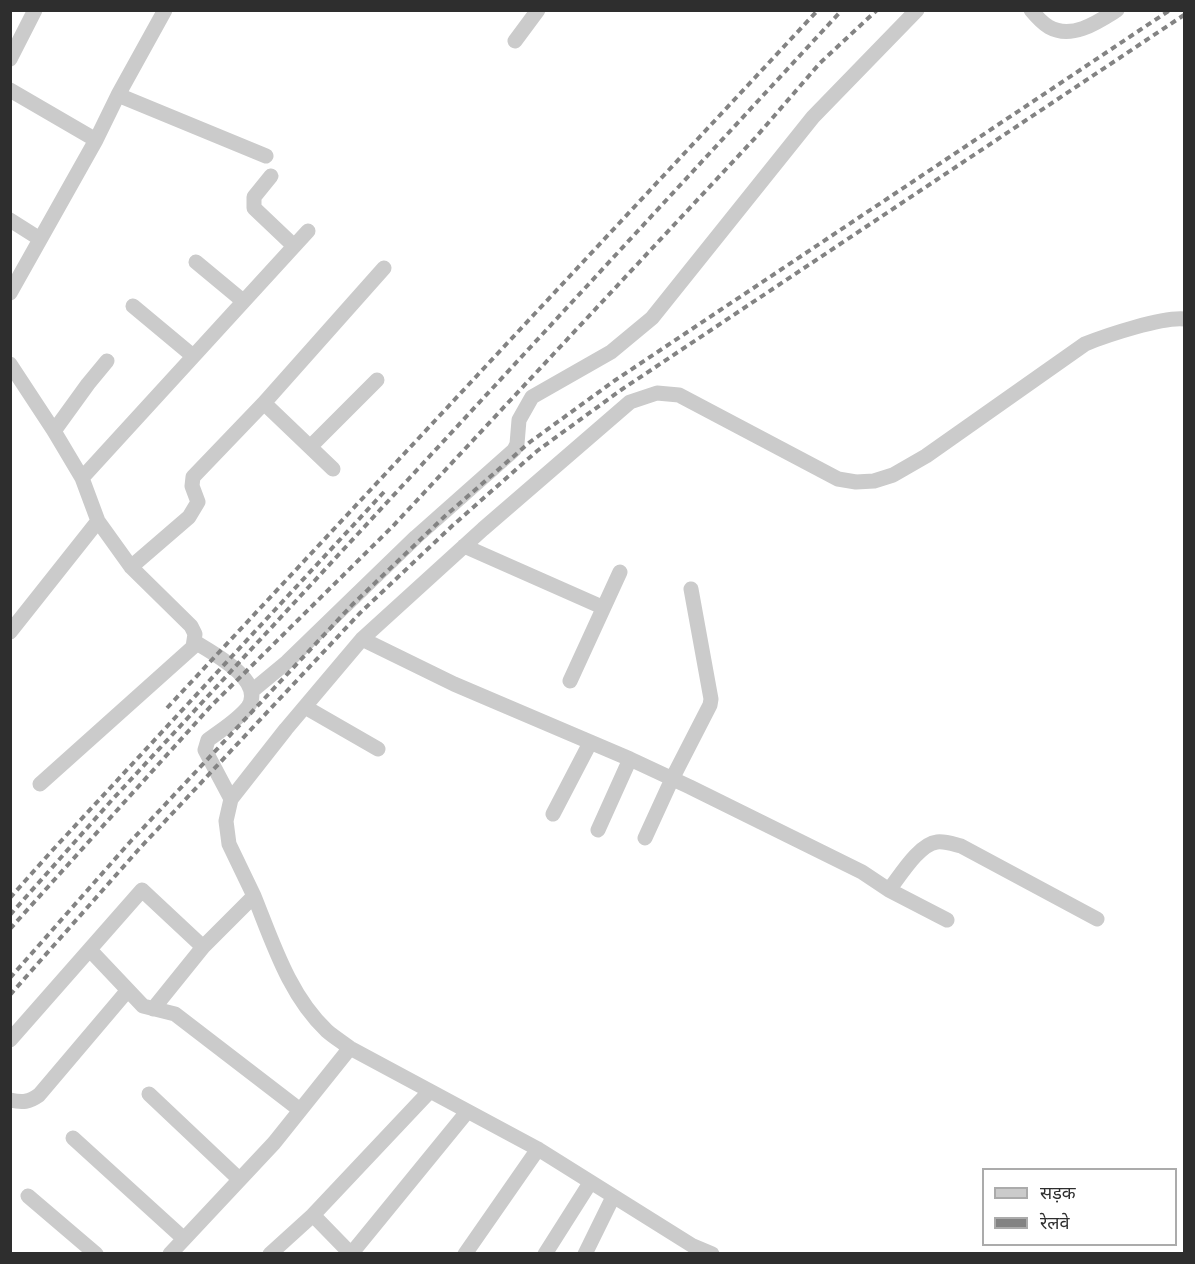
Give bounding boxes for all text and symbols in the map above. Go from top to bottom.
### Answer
legend [982,1168,1177,1246]
text: सड़क [1040,1181,1076,1204]
text: रेलवे [1040,1211,1070,1234]

